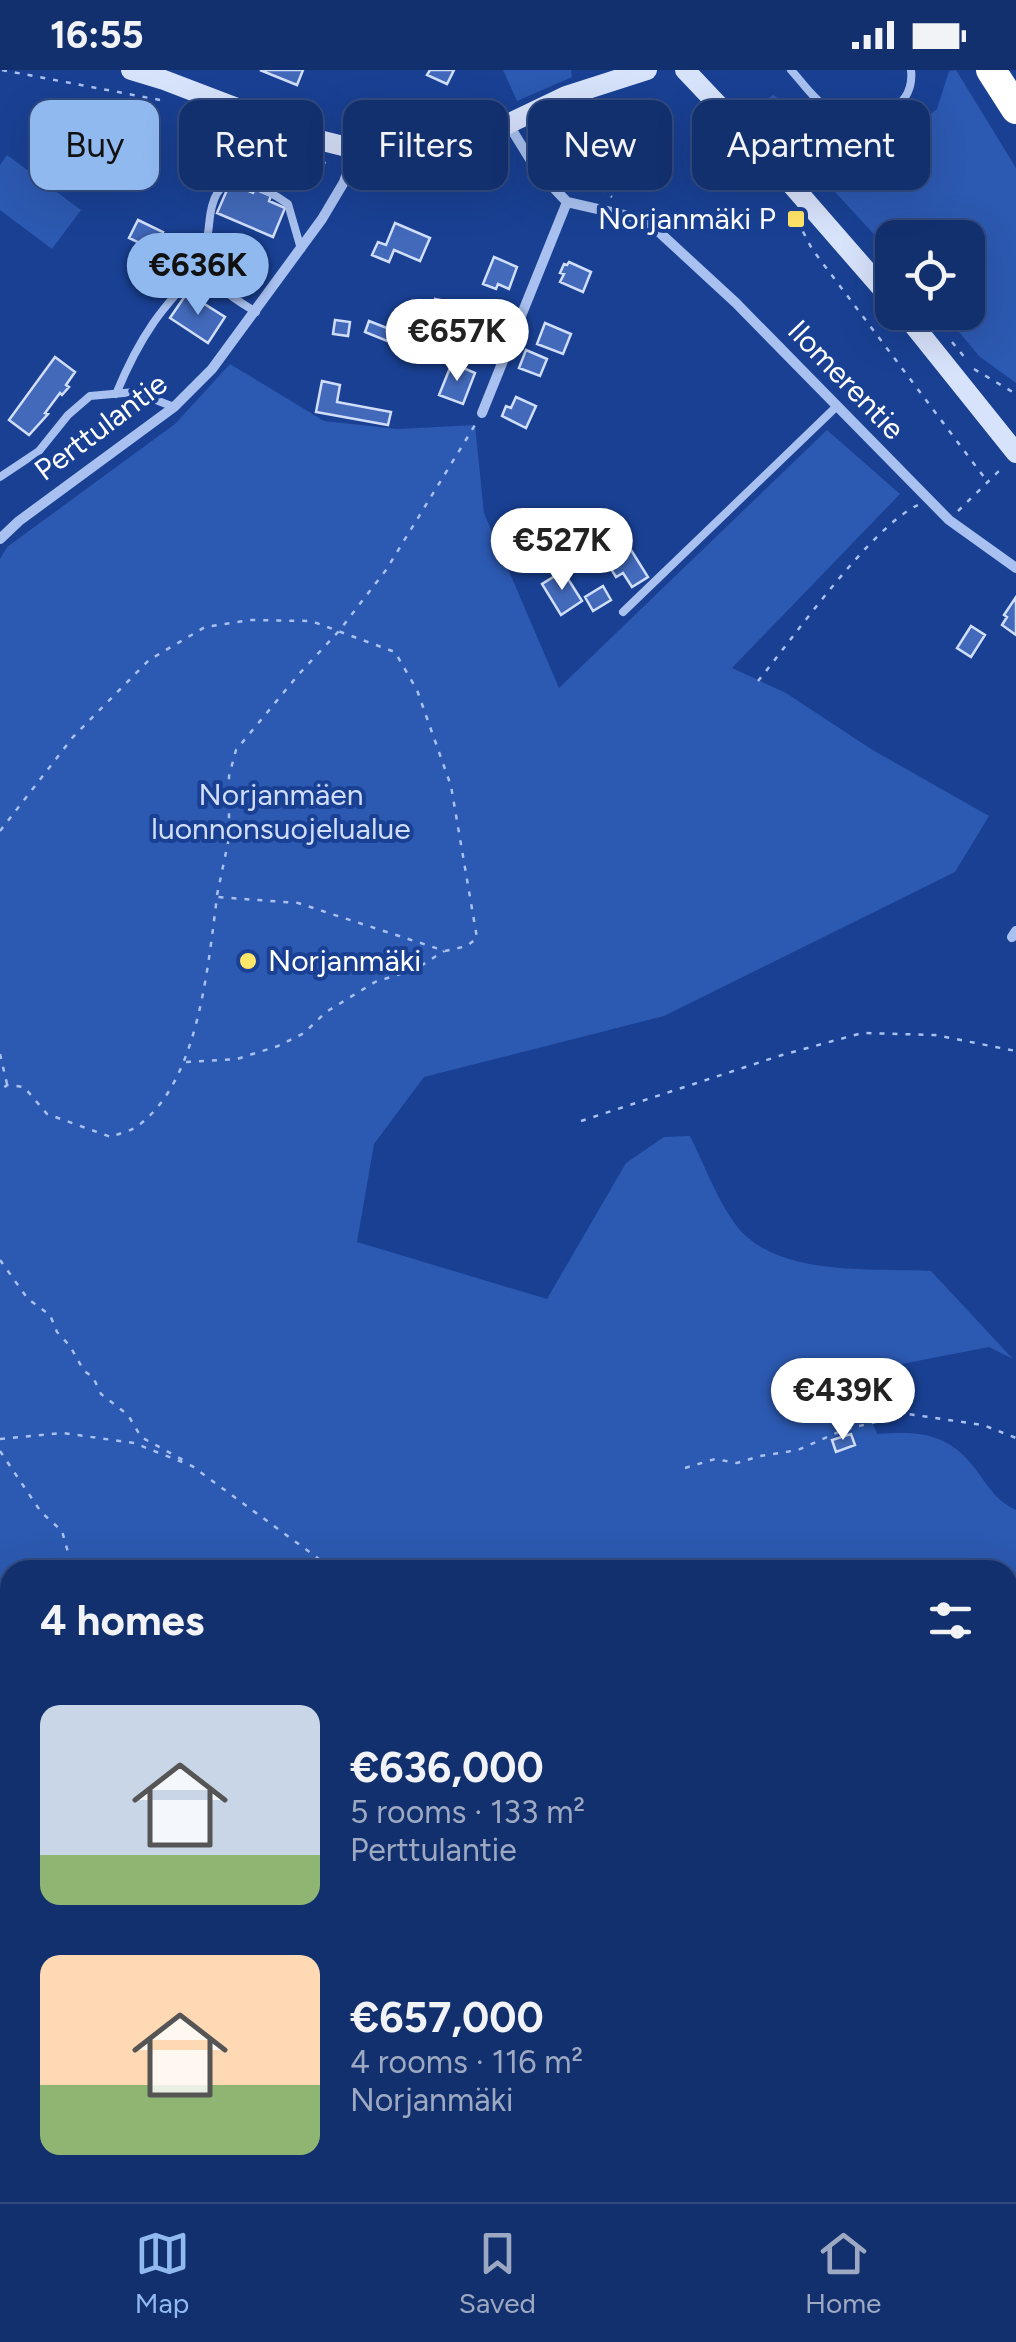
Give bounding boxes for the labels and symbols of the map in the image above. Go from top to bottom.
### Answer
place label: Norjanmäki P [598,200,776,237]
marker: Norjanmäki P [785,208,807,230]
pin: €636K [128,233,268,318]
pin: €657K [387,299,527,384]
street label: Ilomerentie [780,312,912,447]
street label: Perttulantie [27,365,174,488]
pin: €527K [492,508,632,593]
park label: Norjanmäen luonnonsuojelualue [151,776,411,847]
place label: Norjanmäki [268,942,421,979]
marker: Norjanmäki [237,950,259,972]
pin: €439K [773,1358,913,1443]

